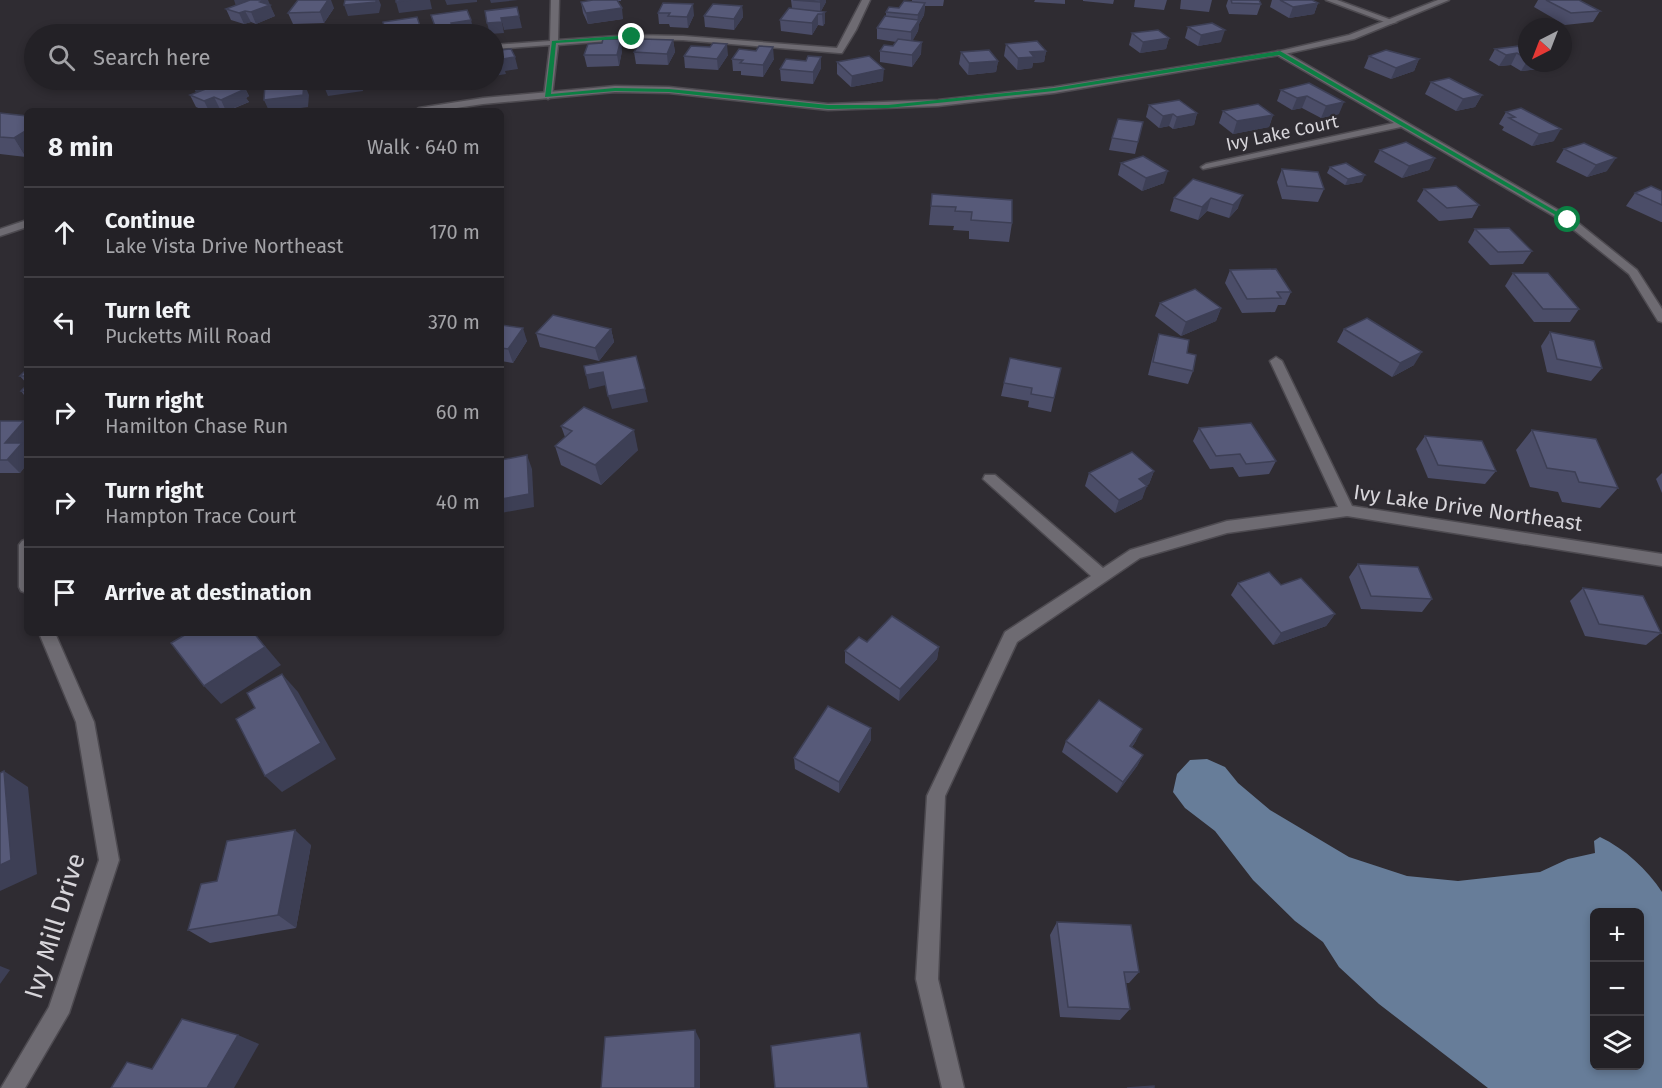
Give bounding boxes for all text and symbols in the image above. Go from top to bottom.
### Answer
north arrow [1518,18,1572,72]
route end [618,23,644,49]
search box [24,24,504,90]
icon: search [45,41,78,74]
text: Search here [93,44,211,71]
street label: Ivy Lake Court [1224,110,1341,156]
text: 8 min [48,132,114,163]
text: Walk · 640 m [367,135,480,159]
route start [1554,206,1580,232]
text: Continue [105,207,195,234]
icon: ahead [48,216,81,249]
text: 170 m [429,220,480,244]
text: Lake Vista Drive Northeast [105,234,343,258]
text: Turn left [105,297,190,324]
icon: left [48,306,81,339]
text: 370 m [428,310,480,334]
text: Pucketts Mill Road [105,324,272,348]
text: Turn right [105,387,204,414]
icon: right [48,396,81,429]
text: 60 m [436,400,480,424]
text: Hamilton Chase Run [105,414,288,438]
text: Turn right [105,477,204,504]
street label: Ivy Lake Drive Northeast [1352,479,1585,537]
icon: right [48,486,81,519]
text: 40 m [436,490,480,514]
text: Hampton Trace Court [105,504,296,528]
icon: arrive [48,576,81,609]
text: Arrive at destination [105,579,312,606]
street label: Ivy Mill Drive [18,849,92,1003]
map controls [1590,908,1644,1070]
button: + [1590,908,1644,962]
button: − [1590,962,1644,1016]
button: layers [1590,1016,1644,1070]

